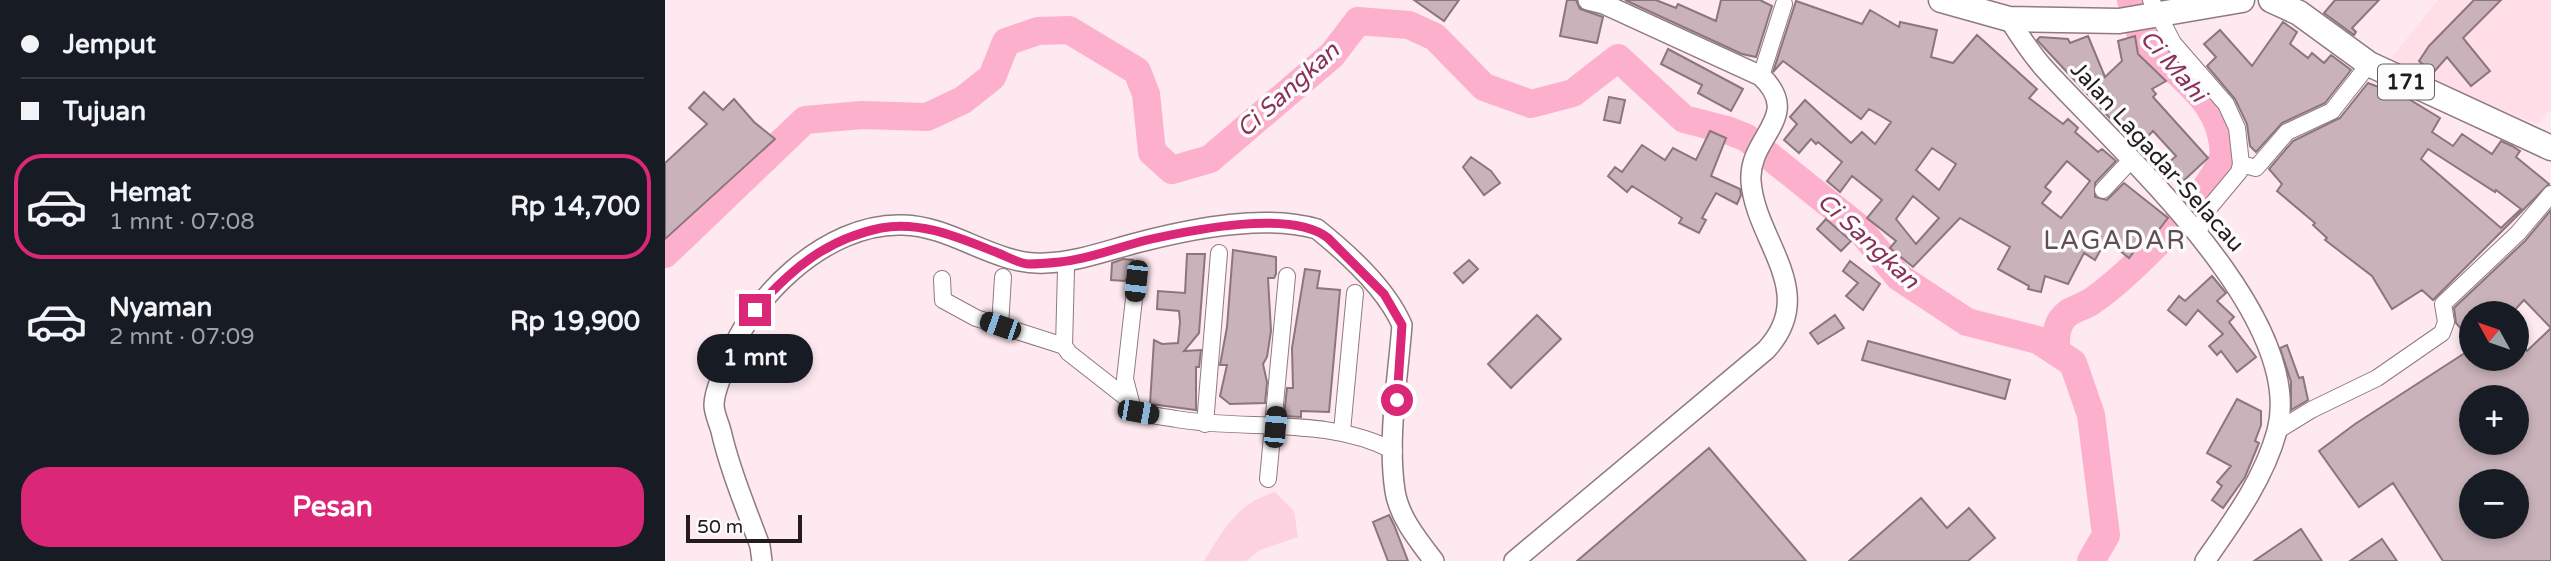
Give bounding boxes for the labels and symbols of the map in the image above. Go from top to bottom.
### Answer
water label: Ci Mahi [2134,24,2214,110]
water label: Ci Sangkan [1231,36,1346,144]
street label: Jalan Lagadar-Selacau [2064,56,2250,258]
road number: 171 [2378,64,2434,100]
water label: Ci Sangkan [1811,187,1926,296]
district label: LAGADAR [2043,225,2187,256]
car [1124,259,1149,303]
route end [739,294,771,326]
north arrow [2459,301,2529,371]
car [977,309,1024,343]
callout: 1 mnt [697,334,813,384]
route start [1381,384,1413,416]
car [1116,398,1161,426]
car [1263,405,1288,449]
scale bar [686,512,801,544]

